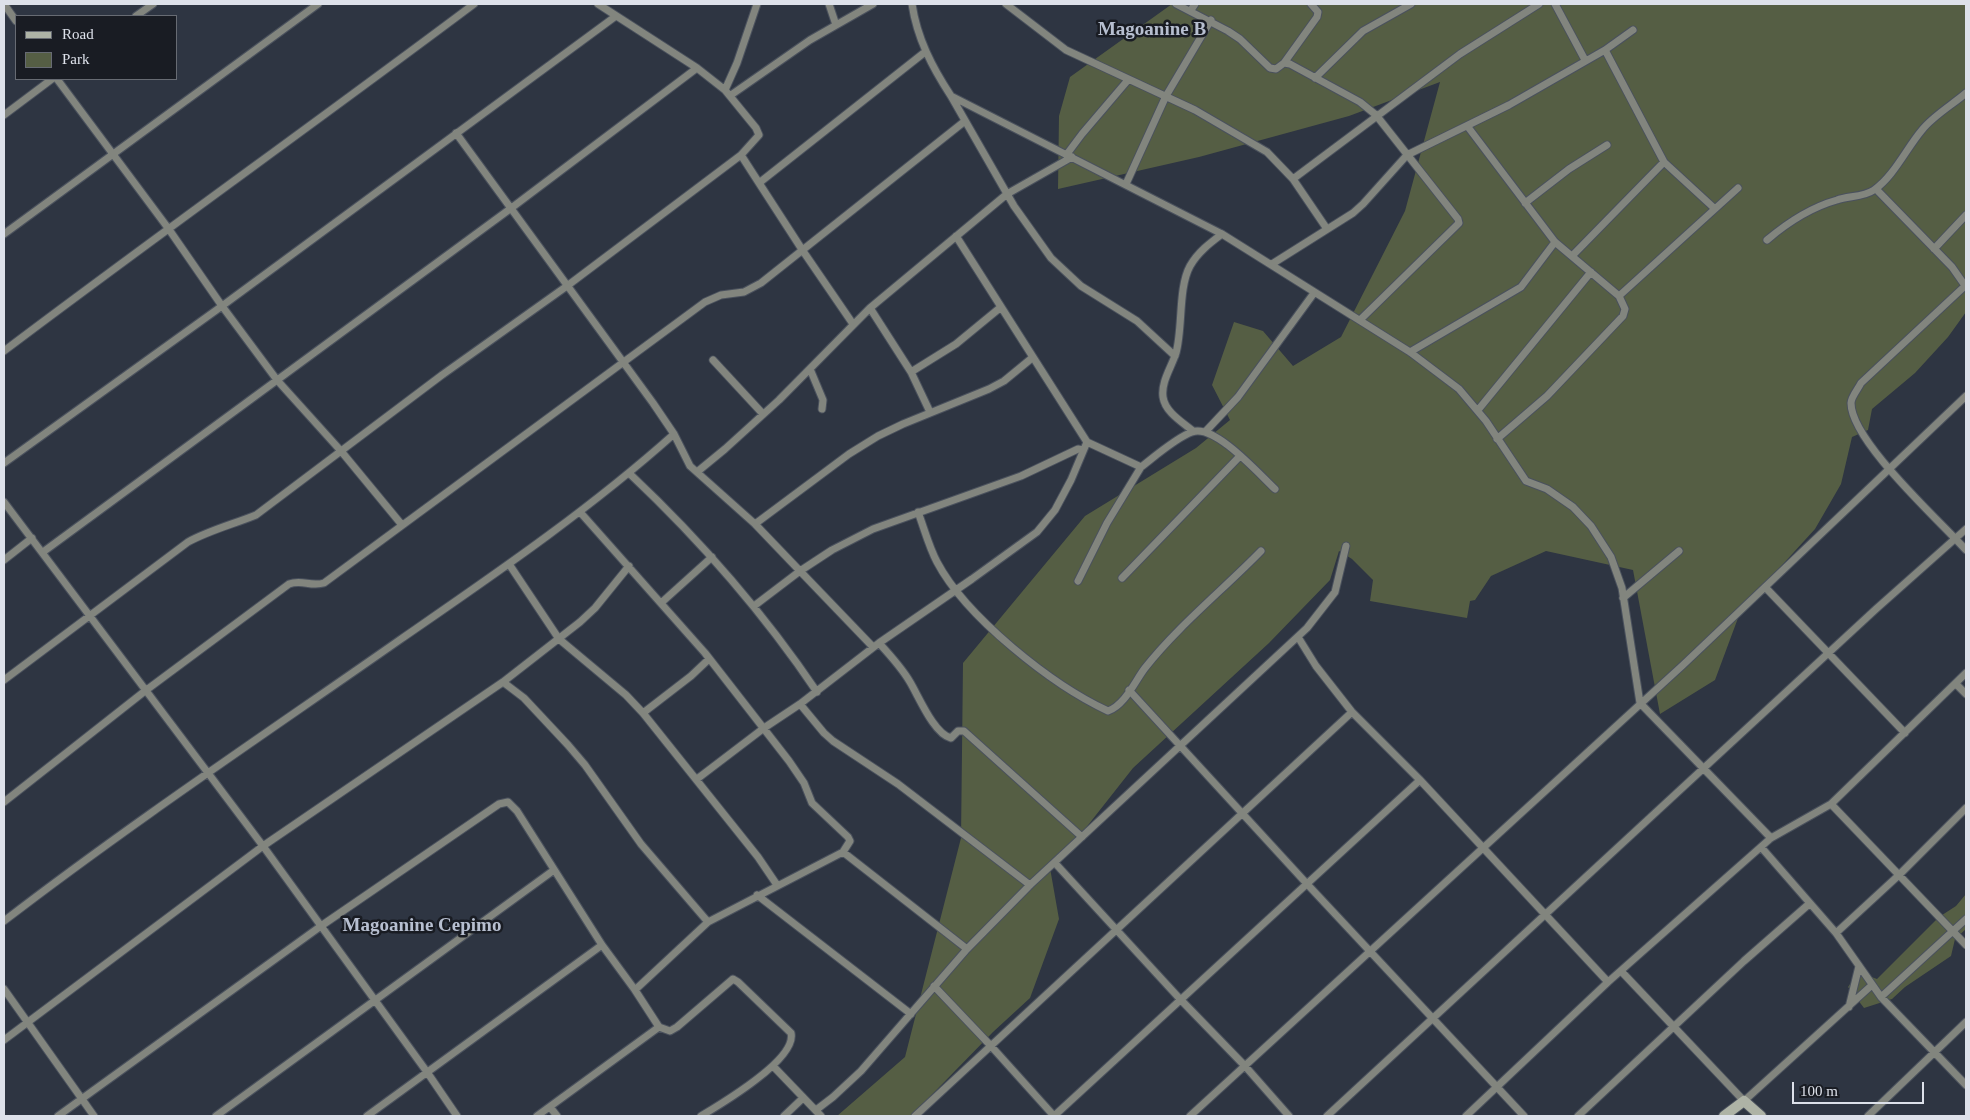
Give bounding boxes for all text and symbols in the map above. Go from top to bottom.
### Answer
legend [15,15,178,80]
district label: Magoanine B [1098,19,1206,41]
text: Road [62,26,94,42]
text: Park [62,51,90,67]
district label: Magoanine Cepimo [343,915,501,937]
scale bar [1795,1072,1928,1104]
text: 100 m [1800,1083,1838,1099]

